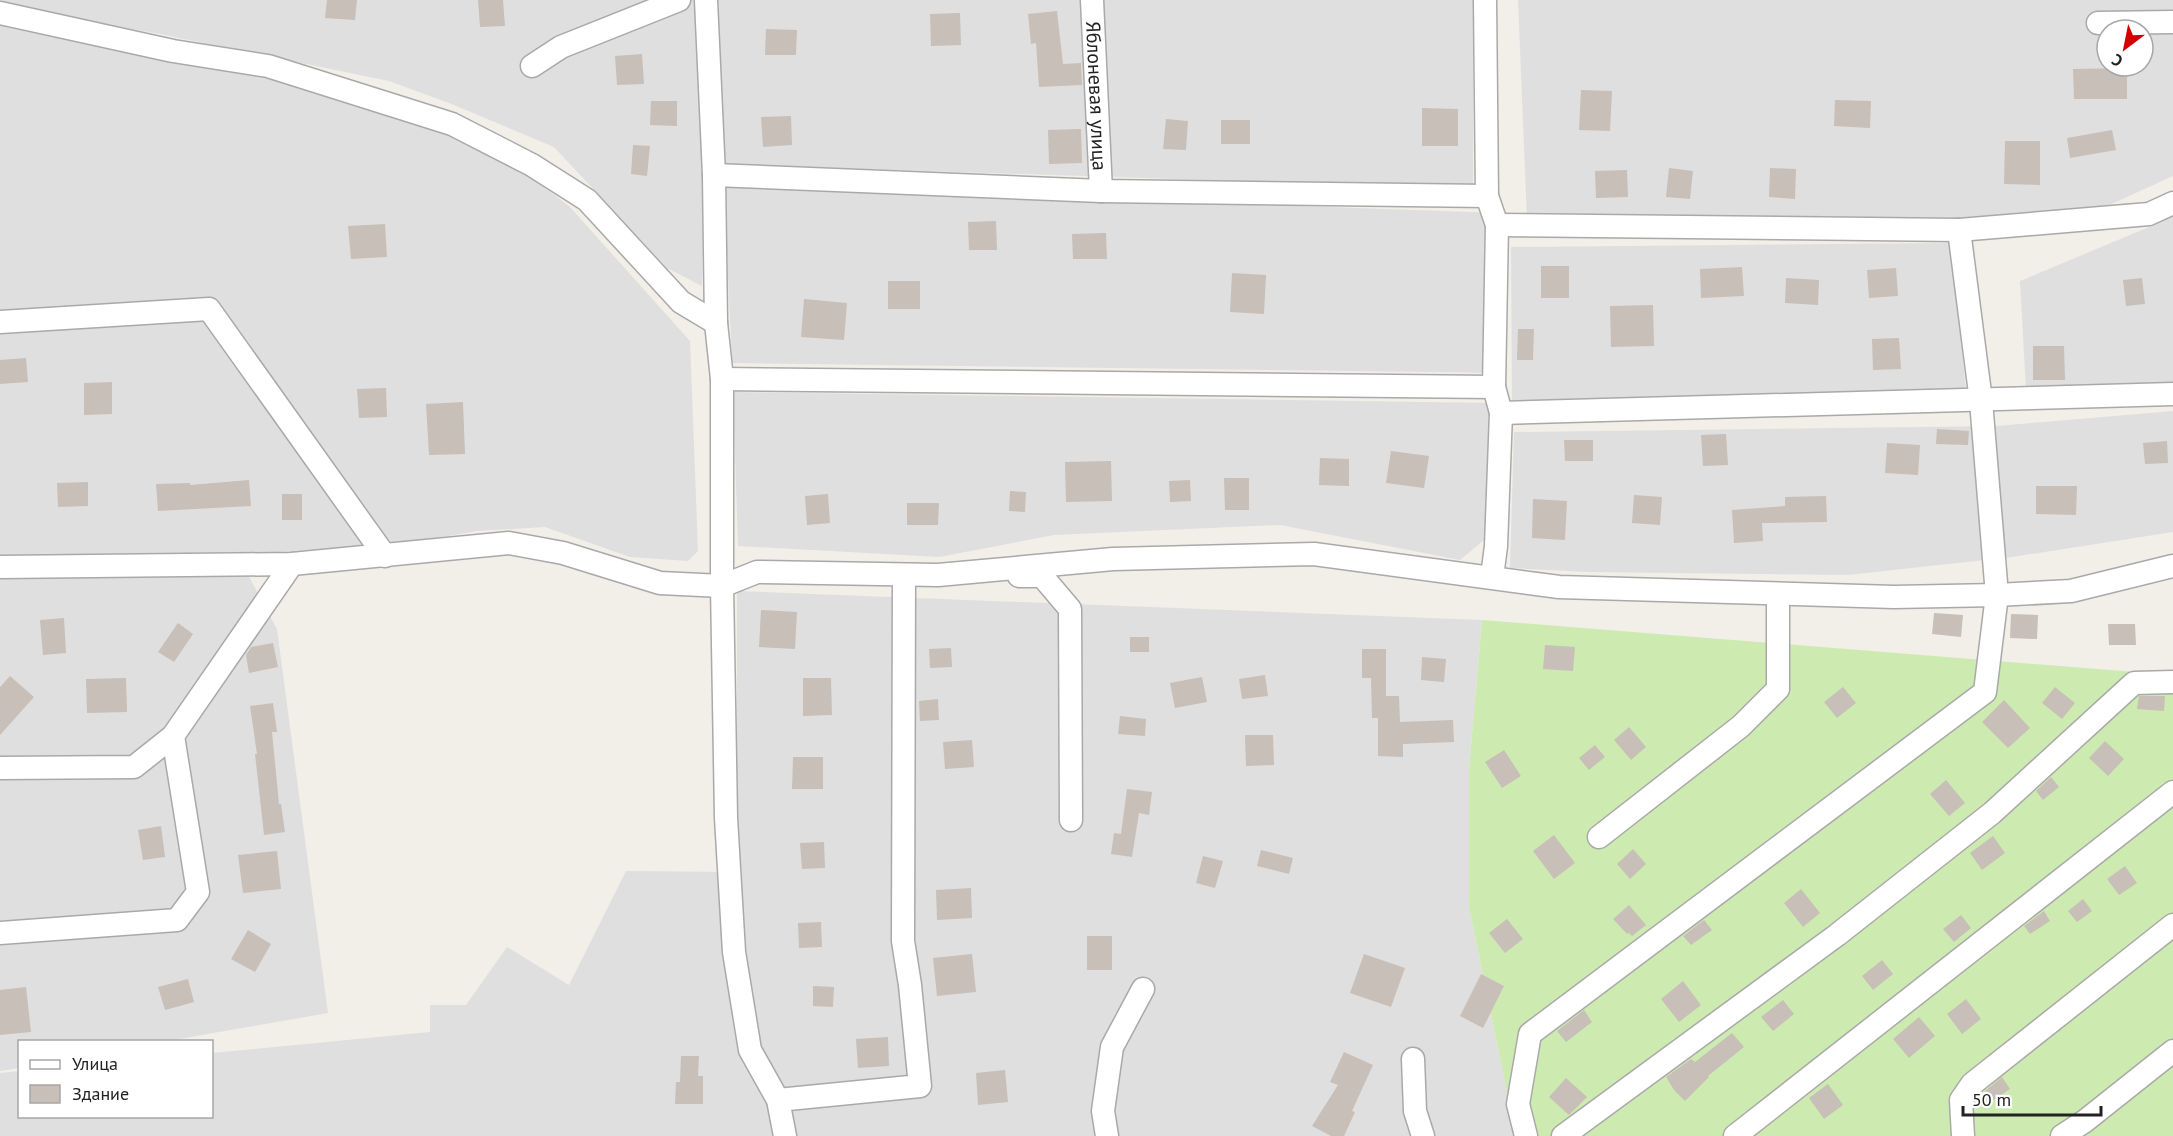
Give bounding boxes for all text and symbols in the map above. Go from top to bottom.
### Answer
north arrow [2095,18,2155,78]
street label: Яблоневая улица [1080,21,1113,171]
text: С [2108,50,2126,72]
legend [18,1040,213,1118]
text: Улица [72,1052,118,1075]
scale bar [1963,1079,2101,1117]
text: Здание [72,1082,129,1105]
text: 50 m [1972,1088,2011,1111]

